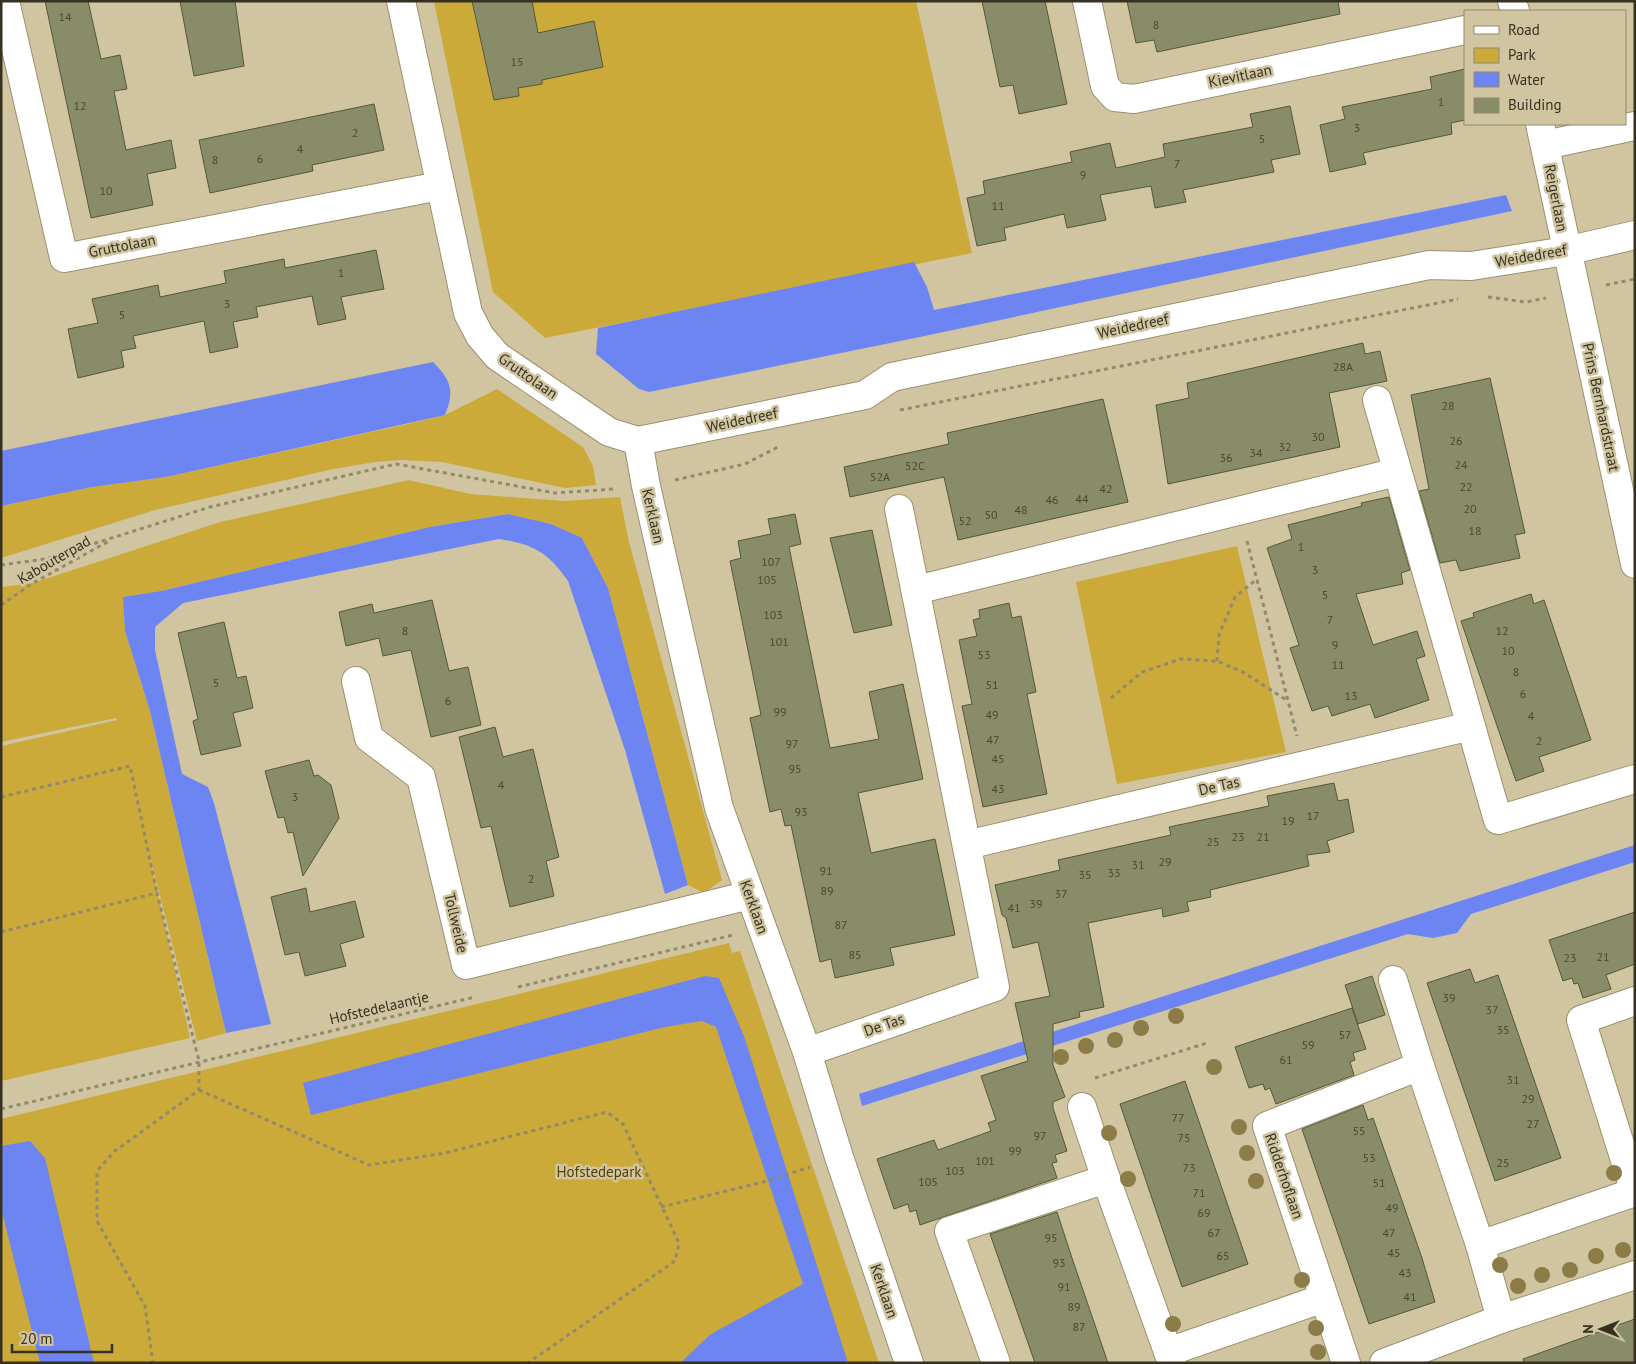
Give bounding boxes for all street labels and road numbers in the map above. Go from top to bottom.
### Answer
street label: Kievitlaan [1206,60,1273,91]
street label: Reigerlaan [1541,163,1572,233]
street label: Gruttolaan [87,230,157,261]
street label: Weidedreef [1494,240,1569,271]
street label: Weidedreef [1096,308,1171,342]
street label: Prins Bernhardstraat [1579,341,1624,473]
street label: Gruttolaan [495,348,562,403]
street label: Weidedreef [705,402,780,436]
street label: Kerklaan [638,487,669,545]
street label: Kabouterpad [14,531,94,588]
street label: De Tas [1197,772,1241,799]
street label: Kerklaan [736,877,773,936]
street label: Tollweide [440,891,473,955]
street label: Hofstedelaantje [327,987,430,1028]
street label: De Tas [861,1009,907,1040]
street label: Ridderhoflaan [1261,1130,1308,1221]
street label: Kerklaan [866,1261,903,1320]

